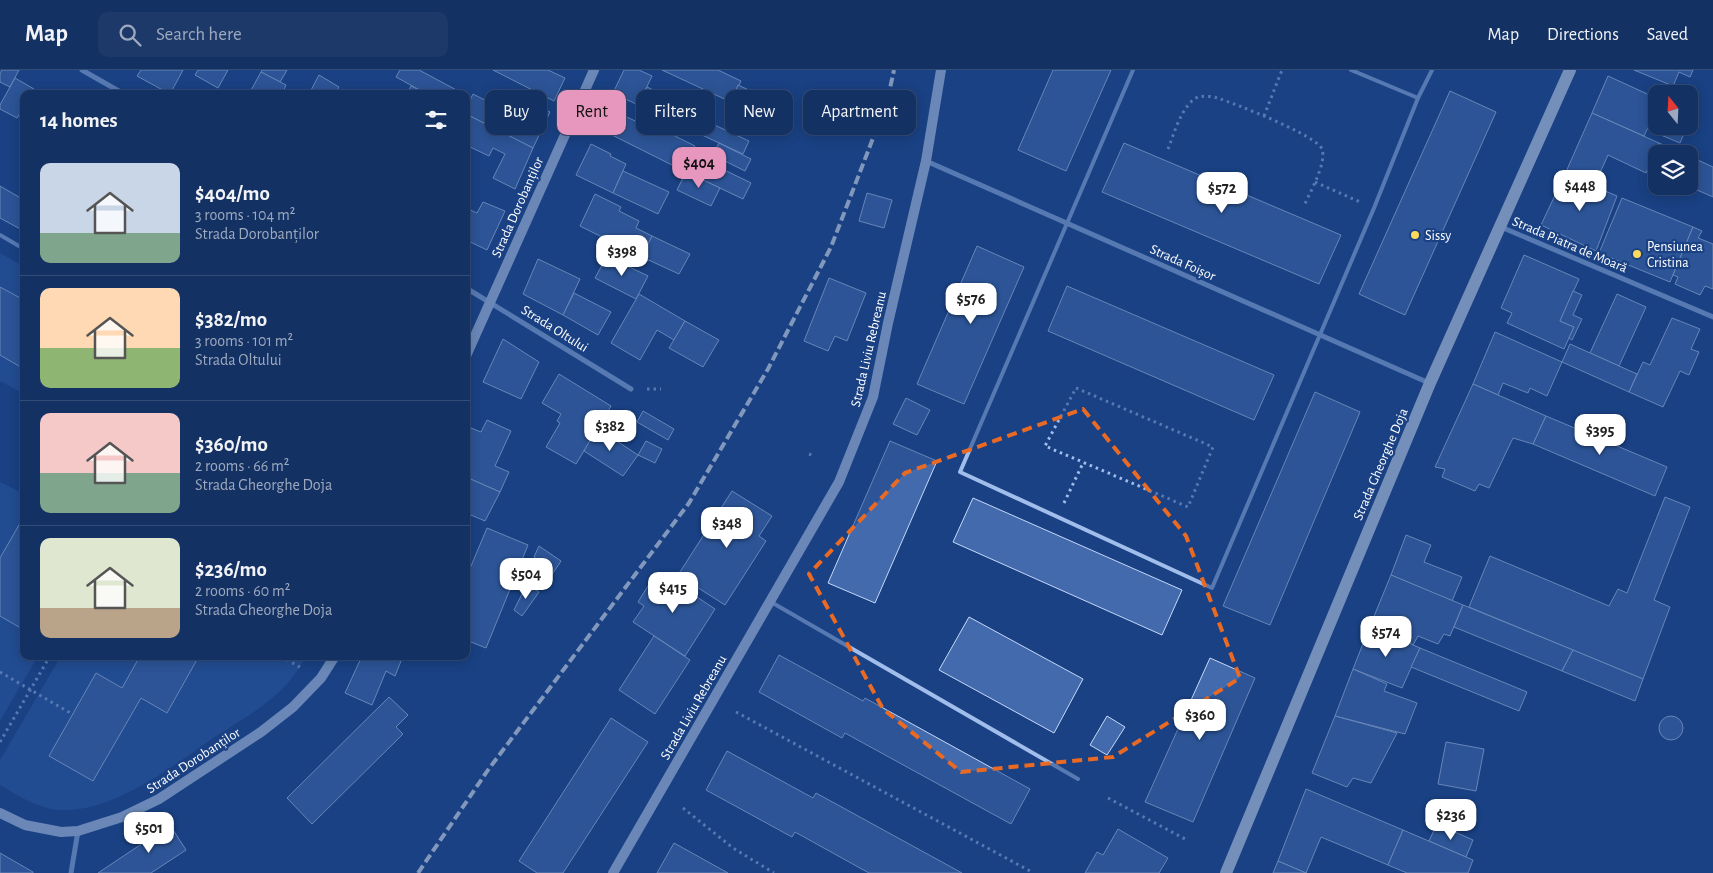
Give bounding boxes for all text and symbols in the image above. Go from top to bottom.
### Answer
search box [98,12,448,57]
icon: search [116,21,144,49]
text: Map [25,22,68,46]
text: Search here [156,25,242,44]
text: Map [1488,26,1519,44]
text: Directions [1547,26,1619,44]
text: Saved [1647,26,1688,44]
north arrow [1648,85,1698,135]
map controls [1648,85,1698,195]
chip: Buy [485,90,547,135]
chip: Rent [557,90,626,135]
chip: Filters [636,90,715,135]
chip: New [725,90,793,135]
chip: Apartment [803,90,916,135]
icon: filters [422,106,450,134]
text: 14 homes [40,110,118,131]
button: layers [1648,145,1698,195]
pin: $404 [669,146,729,189]
street label: Strada Dorobanților [489,155,547,260]
text: $404 [683,155,715,171]
pin: $448 [1550,170,1610,212]
pin: $572 [1192,172,1252,214]
text: $448 [1564,178,1596,194]
text: $572 [1208,180,1236,196]
icon: home [80,183,140,243]
text: $404/mo [195,183,270,204]
text: 3 rooms · 104 m² [195,207,295,223]
street label: Strada Piatra de Moară [1510,214,1630,276]
text: Strada Dorobanților [195,226,319,242]
marker: Sissy [1409,229,1421,241]
place label: Sissy [1425,229,1451,243]
pin: $398 [592,234,652,277]
place label: Pensiunea Cristina [1647,240,1704,270]
street label: Strada Foișor [1147,242,1218,285]
text: $398 [607,243,637,259]
marker: Pensiunea Cristina [1631,248,1643,260]
pin: $576 [941,282,1001,325]
street label: Strada Liviu Rebreanu [849,290,889,408]
text: $576 [957,291,985,307]
street label: Strada Oltului [519,303,590,355]
icon: home [80,308,140,368]
text: $382/mo [195,309,267,330]
text: 3 rooms · 101 m² [195,333,293,349]
text: Strada Oltului [195,352,282,368]
street label: Strada Gheorghe Doja [1351,406,1411,522]
pin: $382 [580,410,640,452]
pin: $395 [1570,414,1630,456]
text: $382 [595,418,625,434]
text: $395 [1586,422,1614,438]
icon: home [80,433,140,493]
text: $360/mo [195,434,268,455]
text: 2 rooms · 66 m² [195,458,289,474]
text: Strada Gheorghe Doja [195,477,332,493]
pin: $348 [697,506,757,549]
text: $348 [712,515,742,531]
icon: home [80,558,140,618]
pin: $504 [496,558,556,600]
text: $236/mo [195,559,267,580]
text: $504 [511,566,541,582]
pin: $415 [643,572,703,614]
text: $415 [659,580,687,596]
text: 2 rooms · 60 m² [195,583,290,599]
text: Strada Gheorghe Doja [195,602,332,618]
pin: $574 [1356,616,1416,658]
text: $574 [1371,624,1401,640]
street label: Strada Liviu Rebreanu [658,653,730,762]
pin: $360 [1170,698,1230,741]
text: $360 [1185,707,1215,723]
street label: Strada Dorobanților [144,725,244,797]
pin: $236 [1421,798,1481,841]
text: $236 [1436,807,1466,823]
pin: $501 [119,812,179,854]
text: $501 [135,820,163,836]

